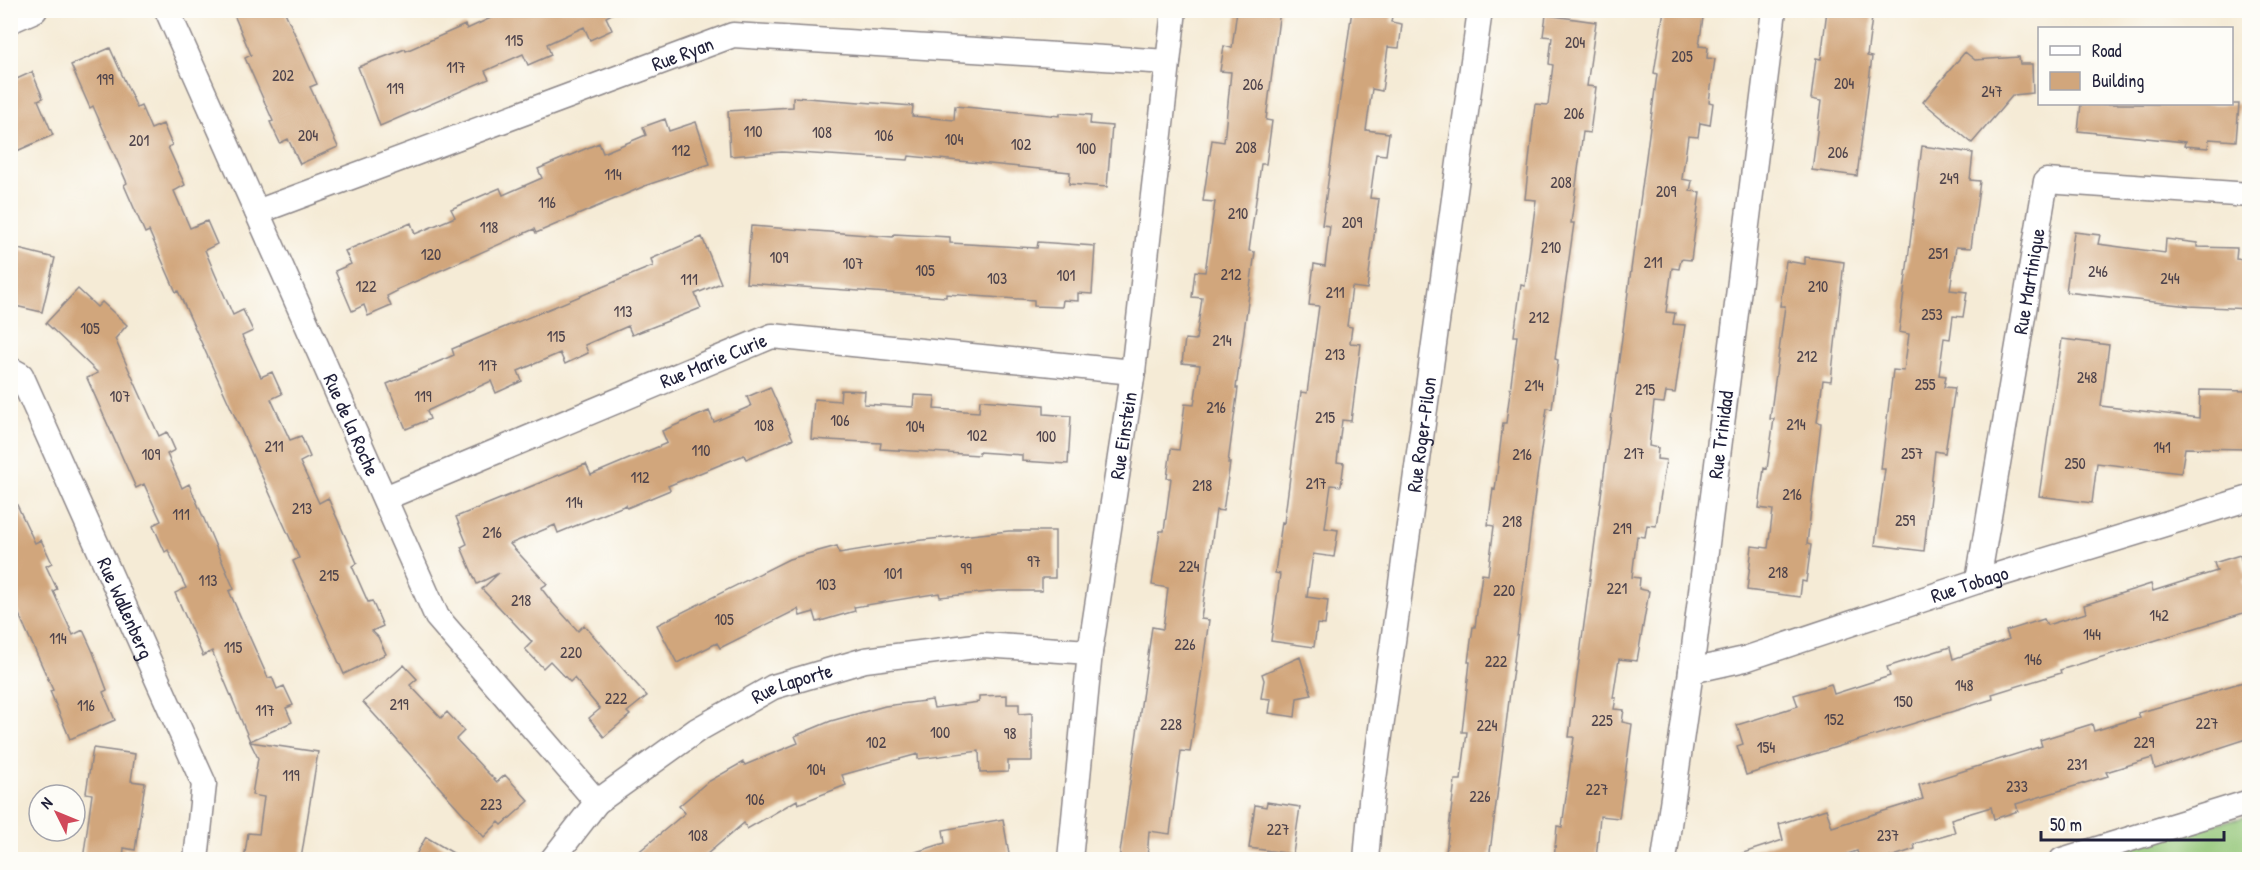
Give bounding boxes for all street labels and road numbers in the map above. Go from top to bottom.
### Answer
street label: Rue Ryan [648,29,717,77]
street label: Rue Martinique [2006,226,2051,336]
street label: Rue Marie Curie [656,326,771,394]
street label: Rue de la Roche [317,369,386,480]
street label: Rue Roger-Pilon [1400,375,1442,494]
street label: Rue Trinidad [1701,389,1739,480]
street label: Rue Einstein [1103,390,1143,481]
street label: Rue Wallenberg [91,553,160,663]
street label: Rue Tobago [1927,559,2012,609]
street label: Rue Laporte [746,656,835,710]

